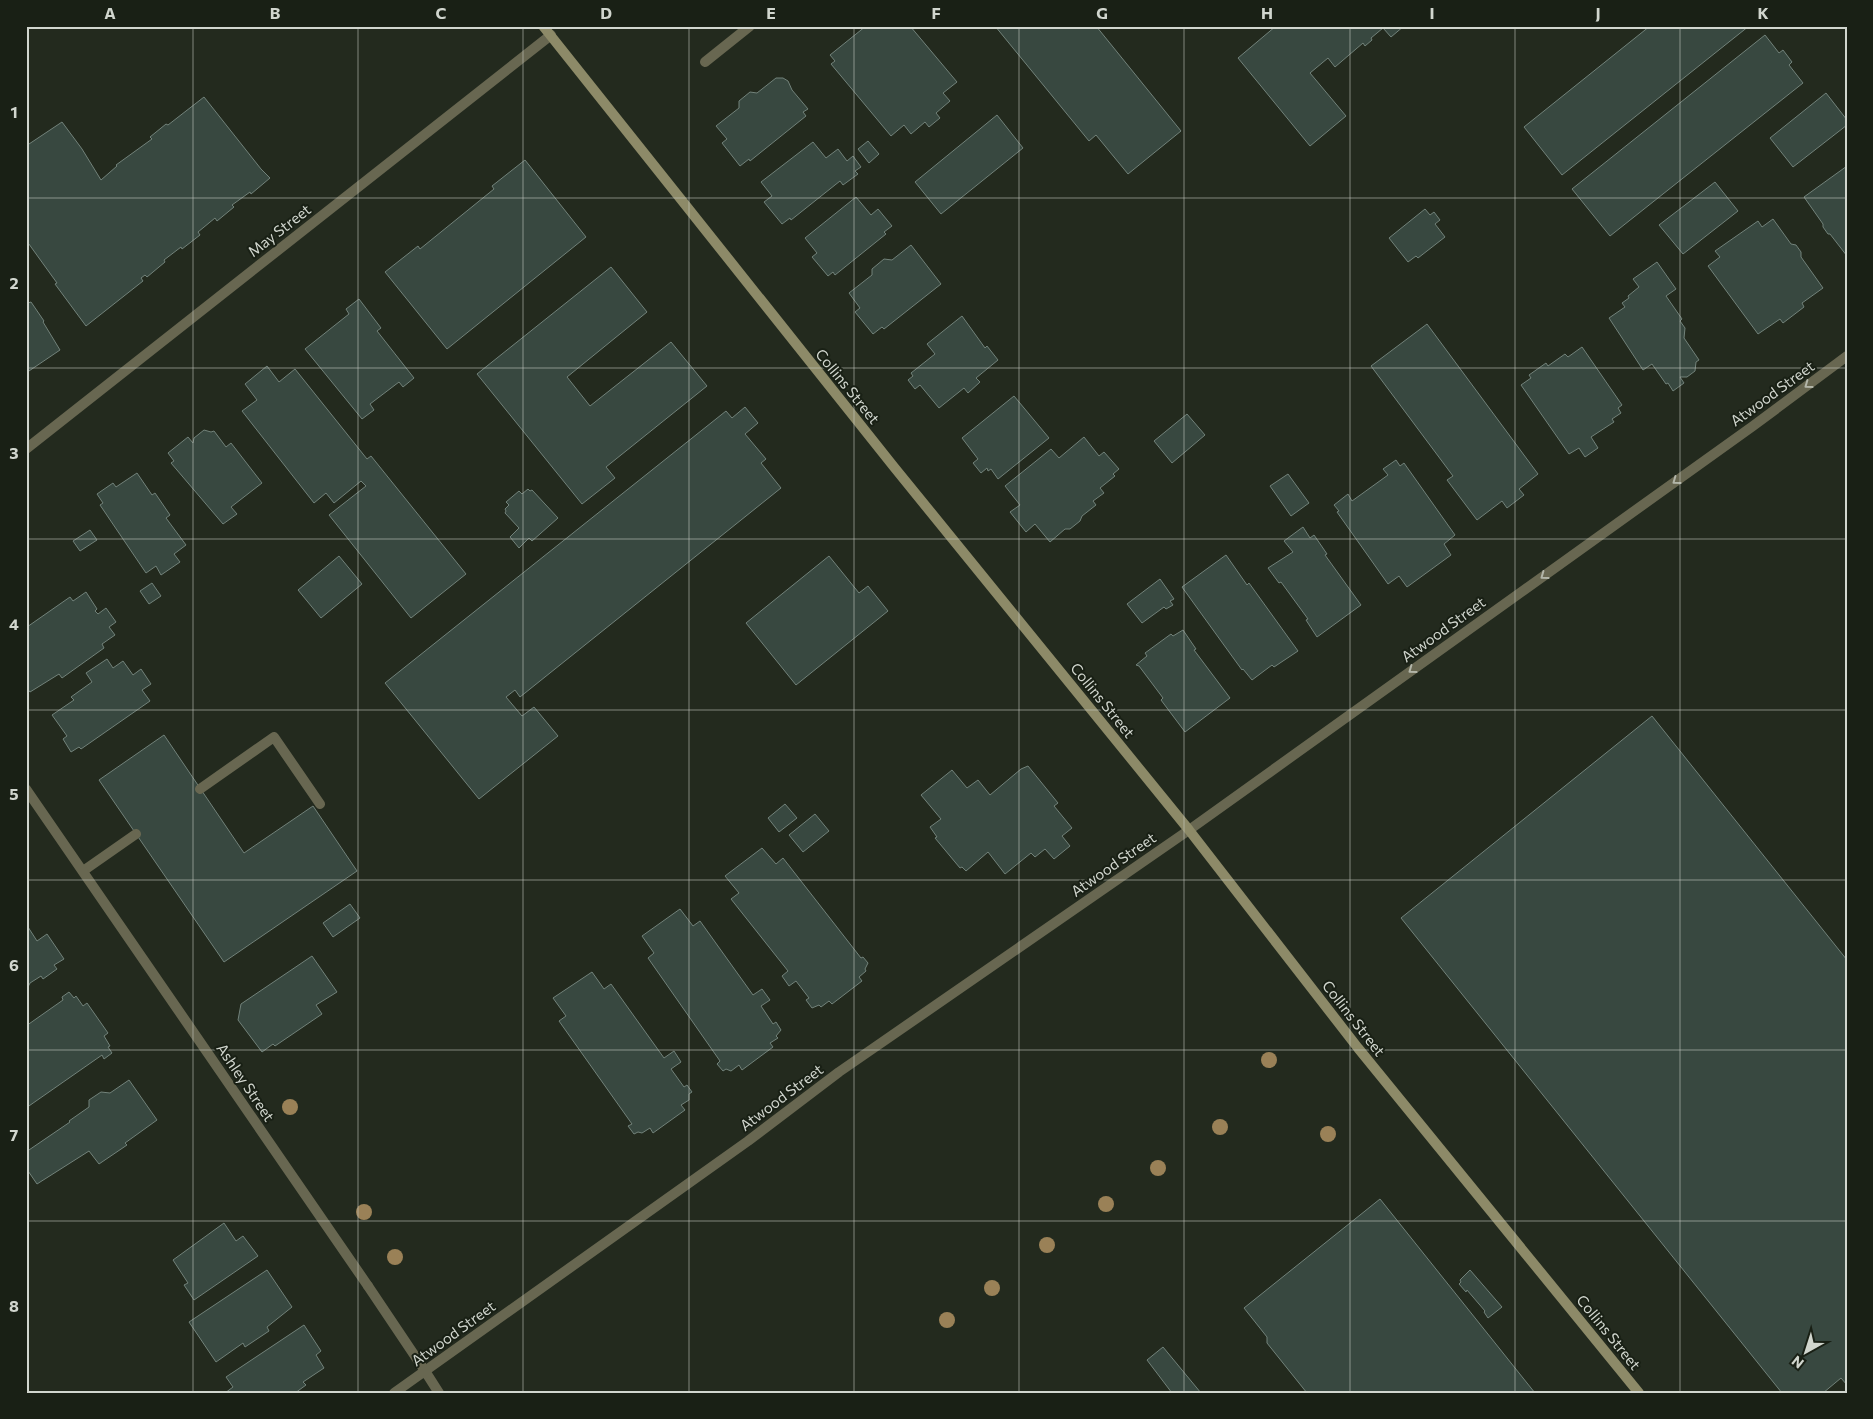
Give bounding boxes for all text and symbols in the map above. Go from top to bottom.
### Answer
text: A [104,3,116,22]
text: B [270,3,281,22]
text: C [436,3,447,22]
text: D [600,3,612,22]
text: E [766,3,776,22]
text: F [931,3,941,22]
text: G [1096,3,1108,22]
text: H [1261,3,1273,22]
text: I [1429,3,1435,22]
text: J [1595,3,1601,22]
text: K [1757,3,1769,22]
text: 1 [10,102,18,121]
street label: May Street [244,200,314,260]
text: 2 [9,273,19,292]
street label: Collins Street [812,345,884,427]
street label: Atwood Street [1726,356,1818,430]
one-way arrow [1804,379,1813,388]
text: 3 [9,443,19,462]
one-way arrow [1672,475,1682,484]
one-way arrow [1541,570,1550,578]
street label: Atwood Street [1397,592,1489,666]
text: 4 [9,614,19,633]
street label: Collins Street [1067,659,1139,741]
one-way arrow [1408,664,1418,673]
text: 5 [9,784,19,803]
street label: Atwood Street [1067,828,1159,900]
text: 6 [9,955,19,974]
street label: Collins Street [1319,976,1389,1060]
street label: Ashley Street [213,1040,279,1124]
street label: Atwood Street [736,1060,826,1134]
text: 7 [10,1125,19,1144]
street label: Collins Street [1573,1291,1645,1373]
text: 8 [9,1296,19,1315]
street label: Atwood Street [407,1296,499,1370]
north arrow [1780,1326,1830,1376]
text: N [1788,1353,1807,1372]

